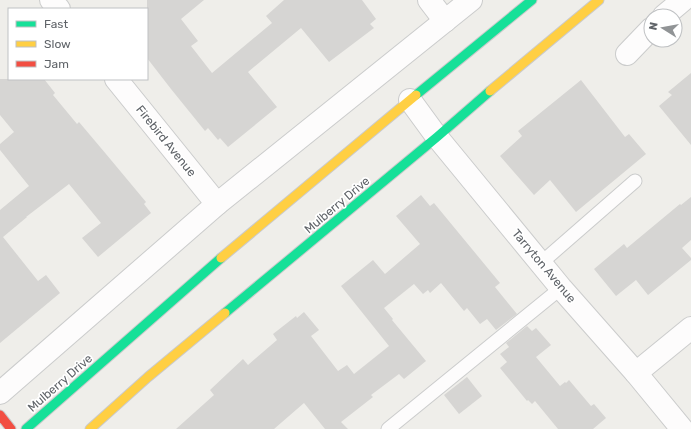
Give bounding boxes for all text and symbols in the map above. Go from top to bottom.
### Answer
legend [8,8,148,80]
north arrow [643,8,683,48]
text: Fast [44,17,68,31]
text: N [647,21,661,31]
text: Slow [44,37,71,51]
text: Jam [44,57,69,71]
street label: Firebird Avenue [133,103,199,180]
street label: Mulberry Drive [302,174,373,236]
street label: Tarryton Avenue [509,226,579,306]
street label: Mulberry Drive [25,351,95,415]

